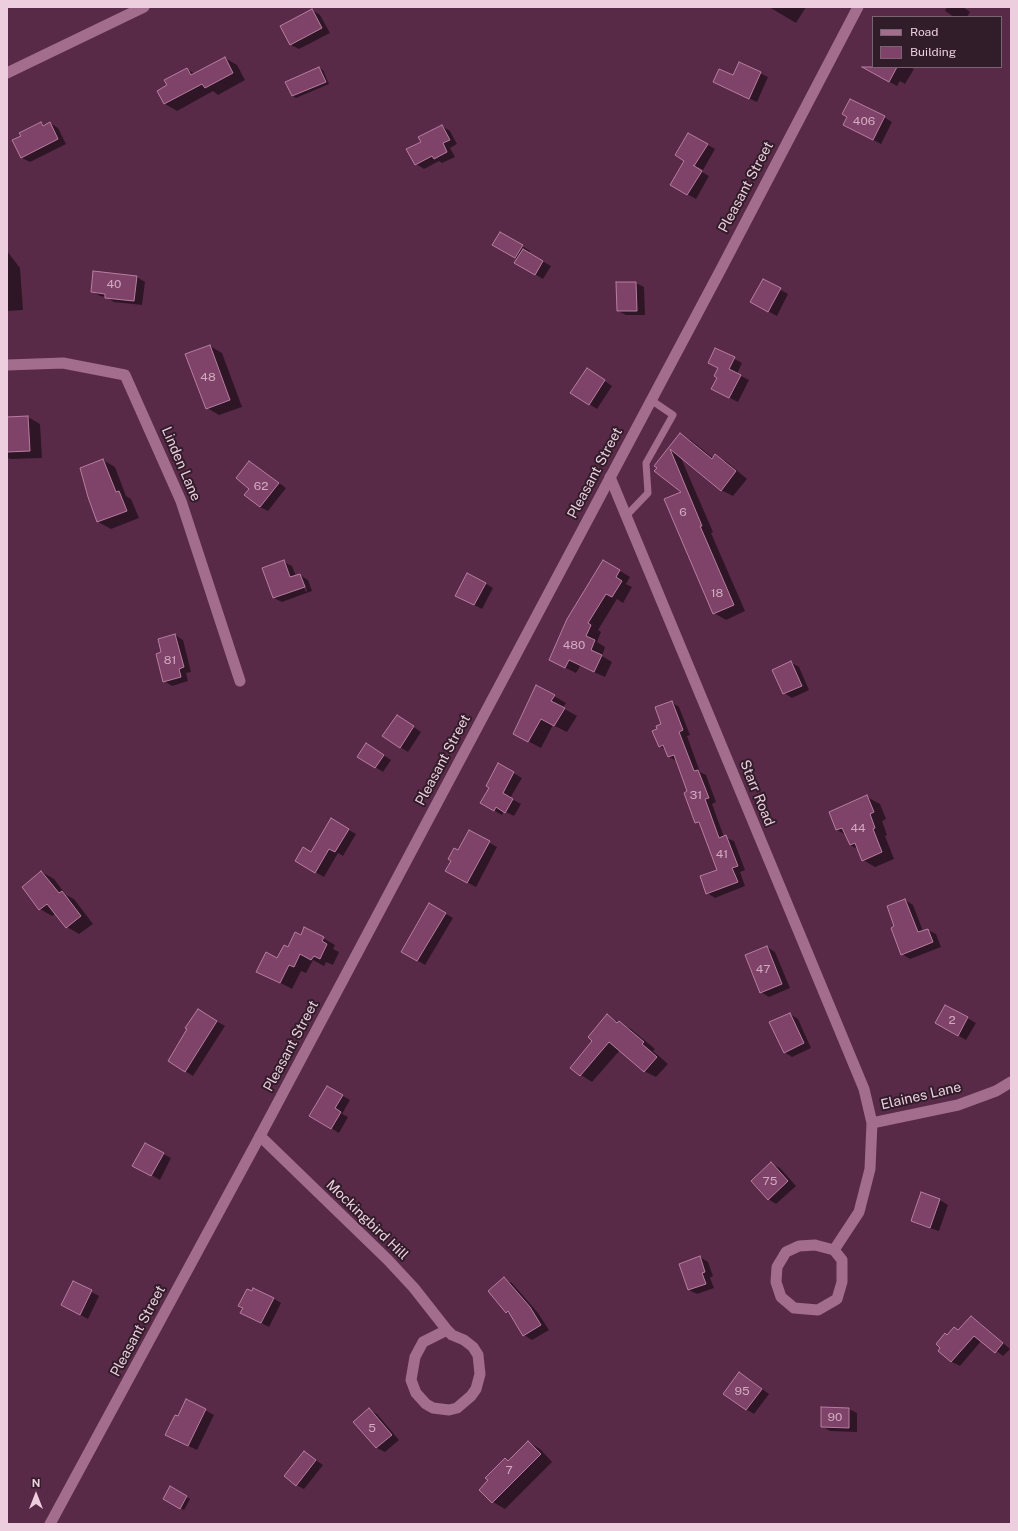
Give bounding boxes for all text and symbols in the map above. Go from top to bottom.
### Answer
legend [872,16,1002,68]
text: Road [910,25,938,39]
text: Building [910,45,956,59]
house number: 406 [853,114,875,128]
street label: Pleasant Street [715,139,777,235]
house number: 40 [107,277,121,291]
house number: 48 [200,370,216,384]
street label: Linden Lane [158,424,204,504]
street label: Pleasant Street [564,425,626,521]
house number: 62 [254,479,268,493]
house number: 6 [679,505,687,519]
house number: 18 [711,586,723,600]
house number: 480 [563,638,585,652]
house number: 81 [164,653,176,667]
street label: Pleasant Street [412,712,474,808]
street label: Starr Road [736,758,778,828]
house number: 31 [690,788,702,802]
house number: 44 [850,821,866,835]
house number: 41 [716,847,728,861]
house number: 47 [756,962,770,976]
street label: Pleasant Street [260,998,322,1094]
house number: 2 [948,1013,956,1027]
street label: Elaines Lane [879,1079,963,1113]
house number: 75 [763,1174,777,1188]
street label: Mockingbird Hill [322,1177,412,1263]
street label: Pleasant Street [107,1283,169,1379]
house number: 95 [734,1384,750,1398]
house number: 90 [828,1410,842,1424]
house number: 5 [368,1421,376,1435]
house number: 7 [505,1463,513,1477]
north arrow [16,1475,56,1515]
text: N [32,1477,40,1489]

